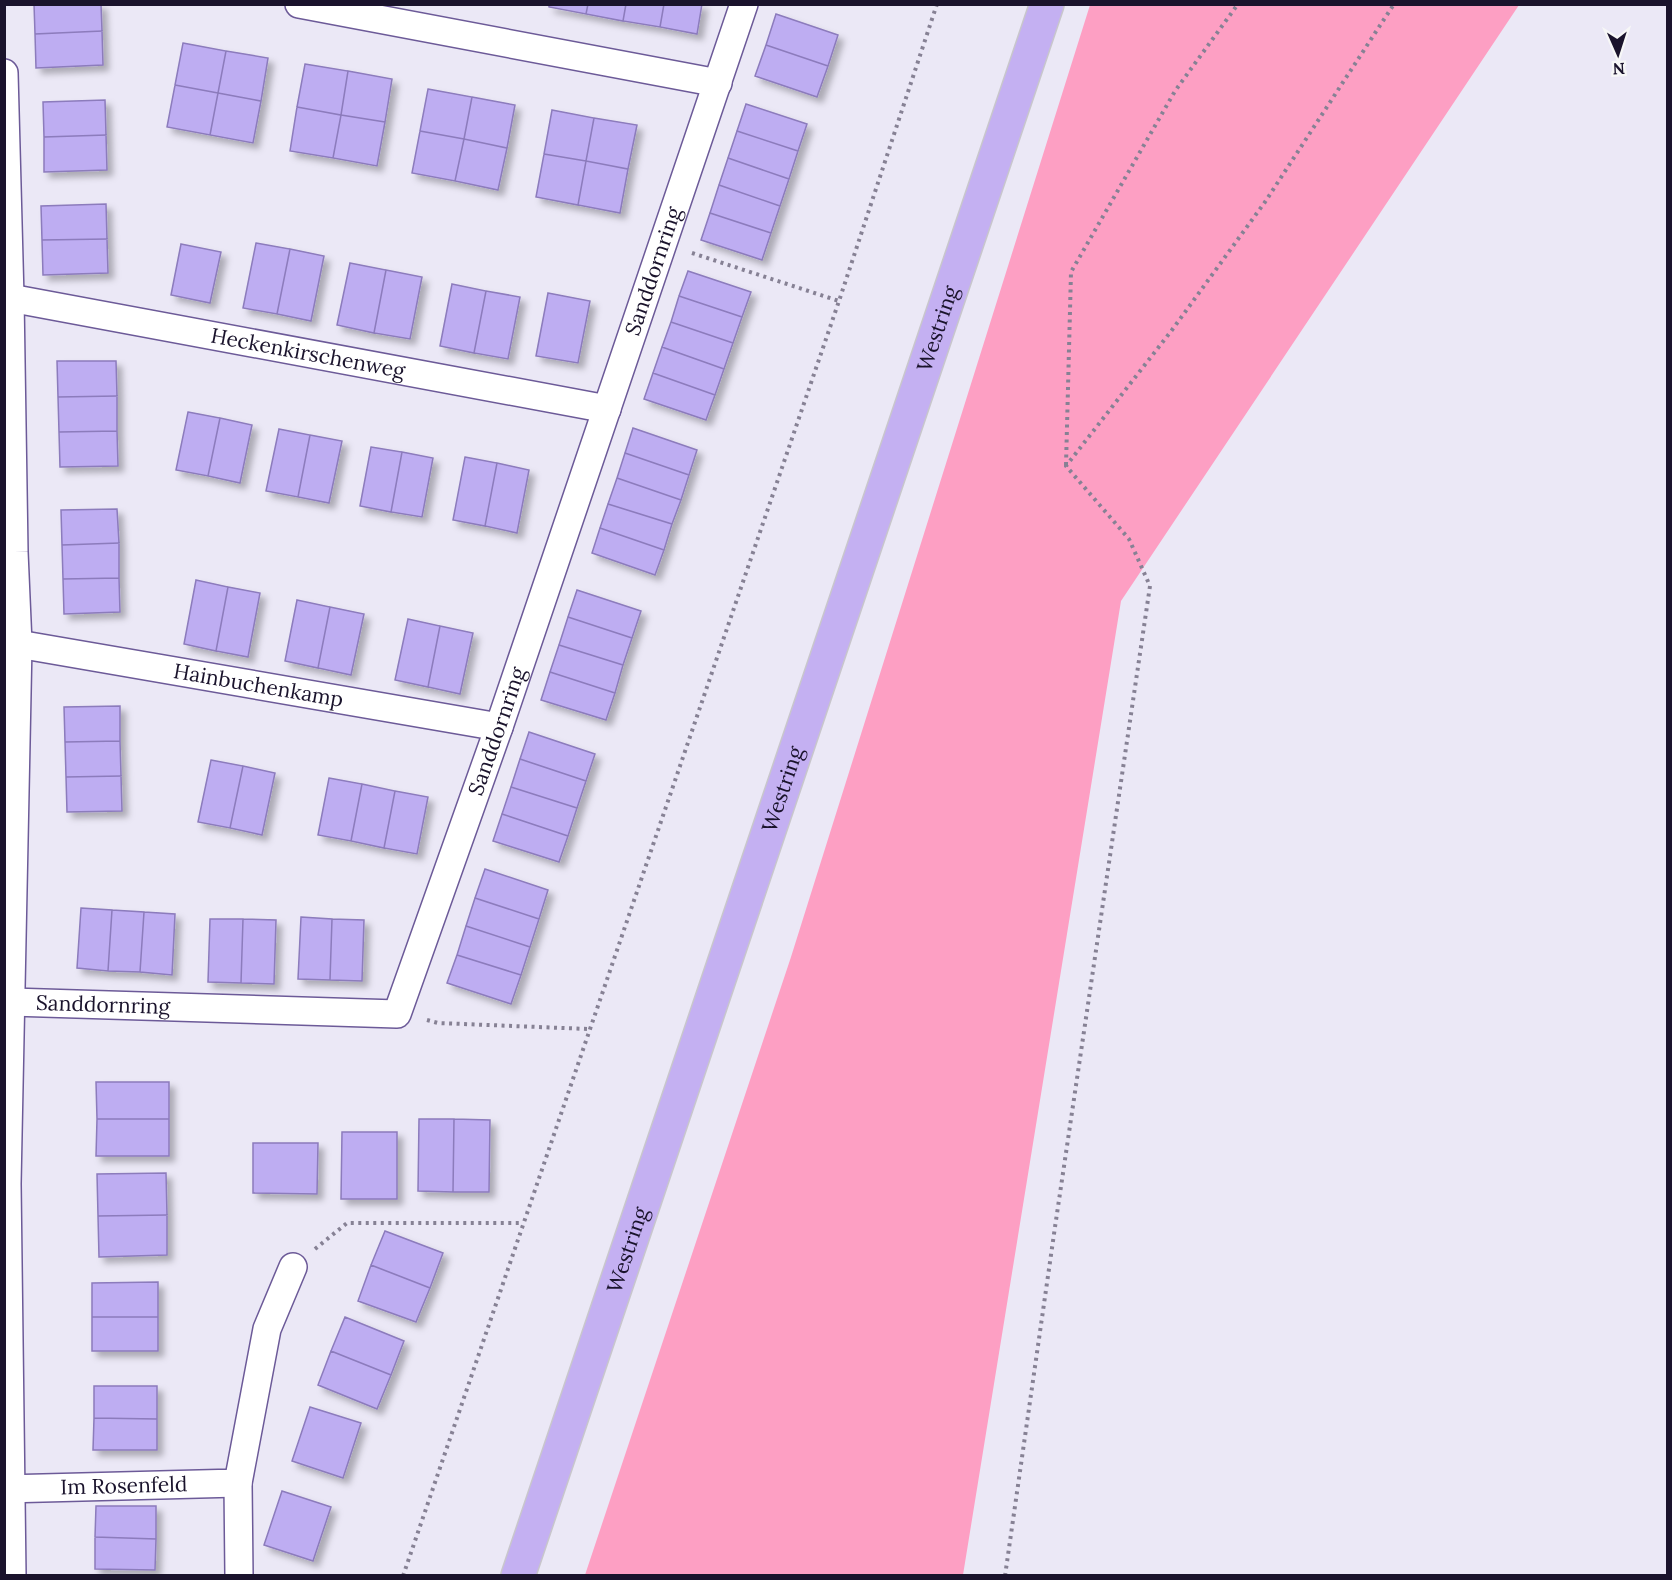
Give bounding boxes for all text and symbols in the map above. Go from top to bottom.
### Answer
north arrow [1588,24,1648,84]
text: N [1612,59,1625,79]
street label: Sanddornring [619,203,687,339]
street label: Westring [910,282,964,375]
street label: Heckenkirschenweg [209,322,408,384]
street label: Hainbuchenkamp [172,657,346,713]
street label: Sanddornring [462,663,531,799]
street label: Westring [755,742,809,836]
street label: Sanddornring [36,989,171,1020]
street label: Westring [600,1203,654,1296]
street label: Im Rosenfeld [60,1470,188,1501]

